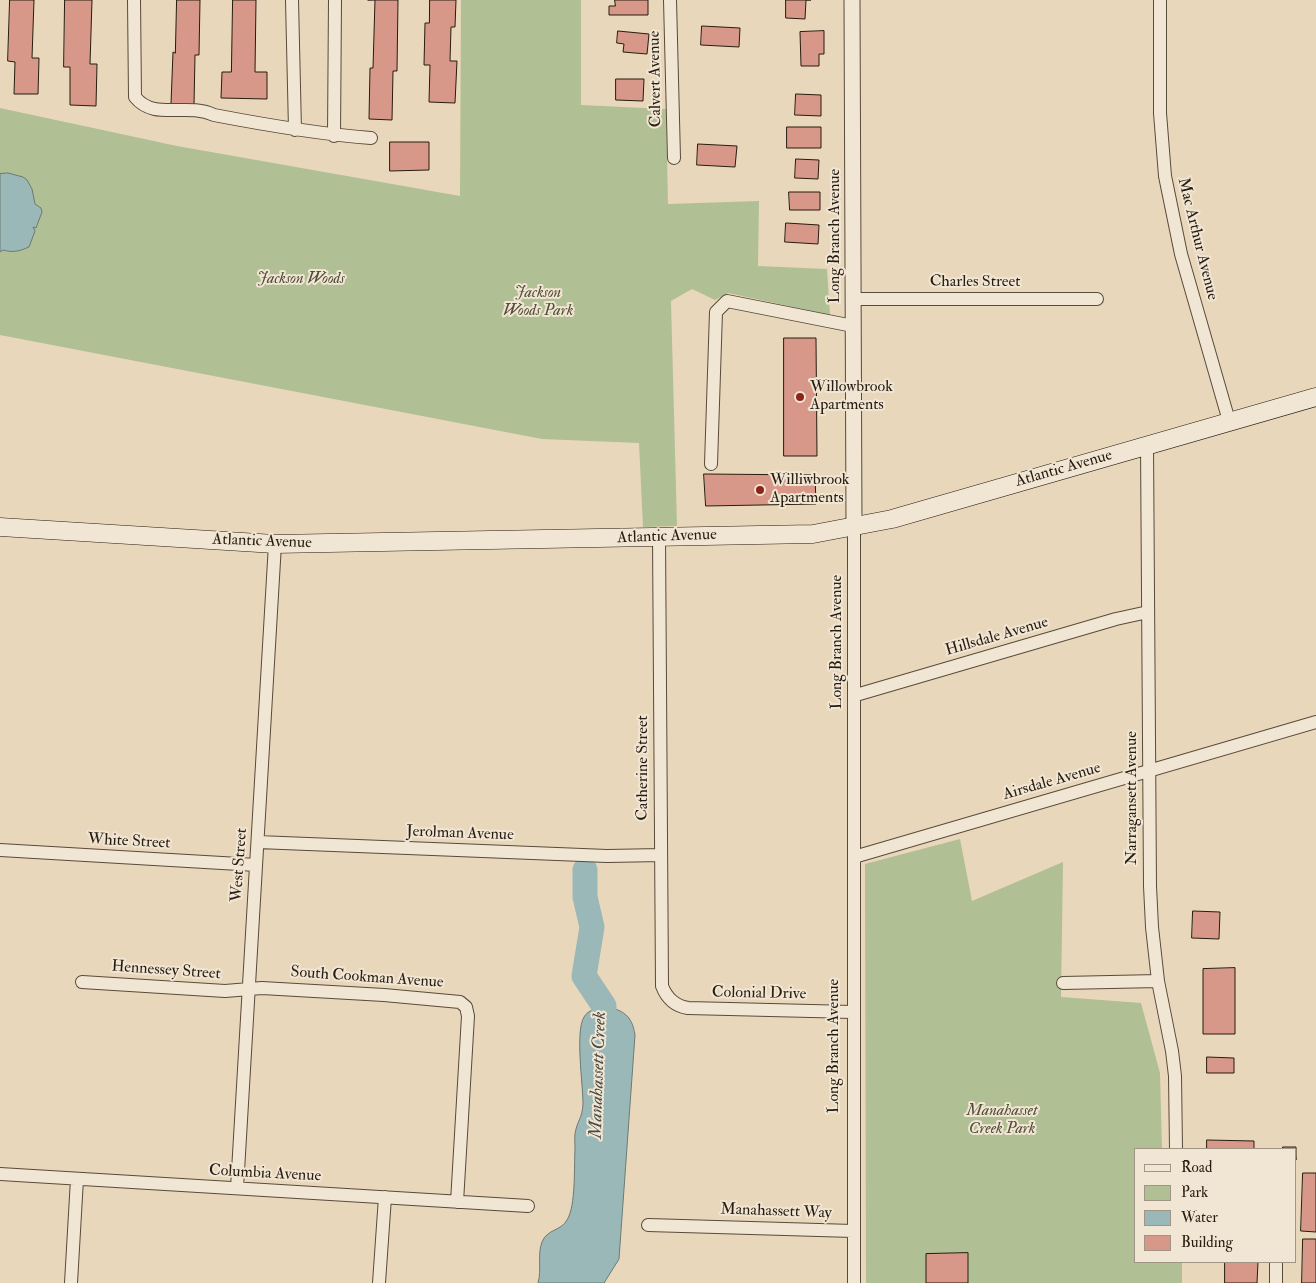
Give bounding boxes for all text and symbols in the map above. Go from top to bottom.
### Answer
street label: Calvert Avenue [646,31,666,127]
street label: Long Branch Avenue [826,169,846,303]
street label: Mac Arthur Avenue [1173,176,1221,302]
park label: Jackson Woods [257,270,345,290]
street label: Charles Street [930,273,1020,293]
park label: Jackson Woods Park [503,284,573,322]
place label: Willowbrook Apartments [810,378,893,416]
marker: Willowbrook Apartments [794,391,806,403]
street label: Atlantic Avenue [1013,446,1115,492]
place label: Williwbrook Apartments [770,471,849,509]
marker: Williwbrook Apartments [754,484,766,496]
street label: Atlantic Avenue [617,526,717,548]
street label: Atlantic Avenue [212,531,312,553]
street label: Long Branch Avenue [828,575,848,709]
street label: Hillsdale Avenue [943,613,1051,661]
street label: Catherine Street [634,715,654,821]
street label: Narragansett Avenue [1123,731,1143,865]
street label: Airsdale Avenue [1001,759,1103,805]
street label: Jerolman Avenue [406,823,514,845]
street label: West Street [228,827,252,903]
street label: White Street [87,830,171,854]
street label: Hennessey Street [111,958,221,984]
street label: South Cookman Avenue [290,963,444,993]
street label: Long Branch Avenue [825,979,845,1113]
street label: Colonial Drive [712,984,806,1004]
water label: Manahassett Creek [586,1011,612,1139]
park label: Manahasset Creek Park [966,1102,1038,1140]
legend [1134,1148,1296,1263]
text: Road [1181,1158,1212,1177]
street label: Columbia Avenue [208,1161,322,1187]
text: Park [1181,1183,1208,1202]
street label: Manahassett Way [720,1200,832,1224]
text: Water [1181,1208,1218,1227]
text: Building [1181,1233,1233,1252]

